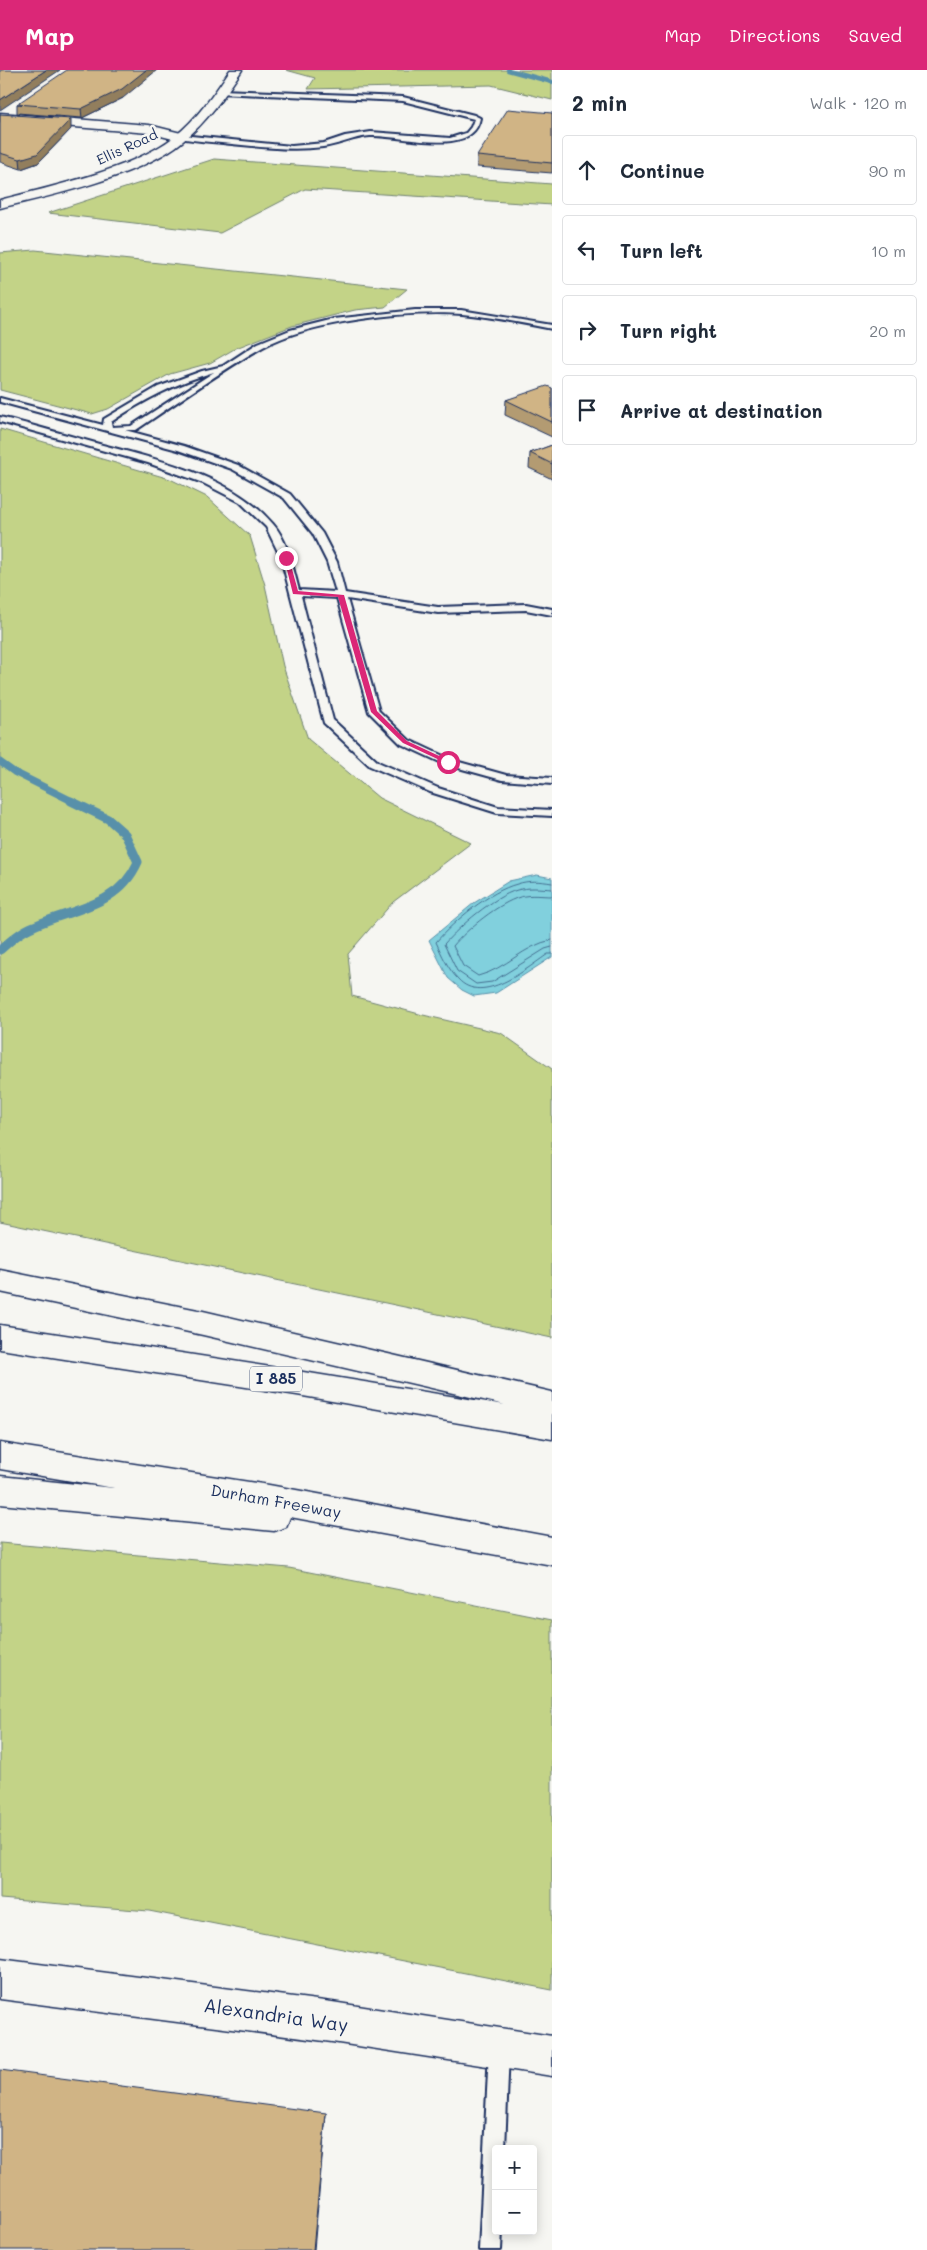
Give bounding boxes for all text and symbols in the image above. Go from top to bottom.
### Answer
text: Map [25,20,74,51]
text: Map [664,23,701,47]
text: Directions [729,23,821,47]
text: Saved [849,23,902,47]
text: 2 min [572,89,627,116]
text: Walk · 120 m [809,92,907,113]
street label: Ellis Road [93,124,161,169]
icon: ahead [573,156,601,184]
text: Continue [620,158,705,183]
text: 90 m [869,160,906,181]
icon: left [573,236,601,264]
text: Turn left [620,238,703,263]
text: 10 m [871,240,906,261]
icon: right [573,316,601,344]
text: Turn right [620,318,717,343]
text: 20 m [869,320,906,341]
icon: arrive [573,396,601,424]
text: Arrive at destination [620,398,823,423]
route end [275,547,298,570]
route start [437,751,460,774]
road number: I 885 [250,1366,302,1392]
street label: Durham Freeway [209,1479,343,1522]
street label: Alexandria Way [202,1992,350,2037]
map controls [492,2145,537,2235]
button: + [492,2145,537,2190]
button: − [492,2190,537,2235]

